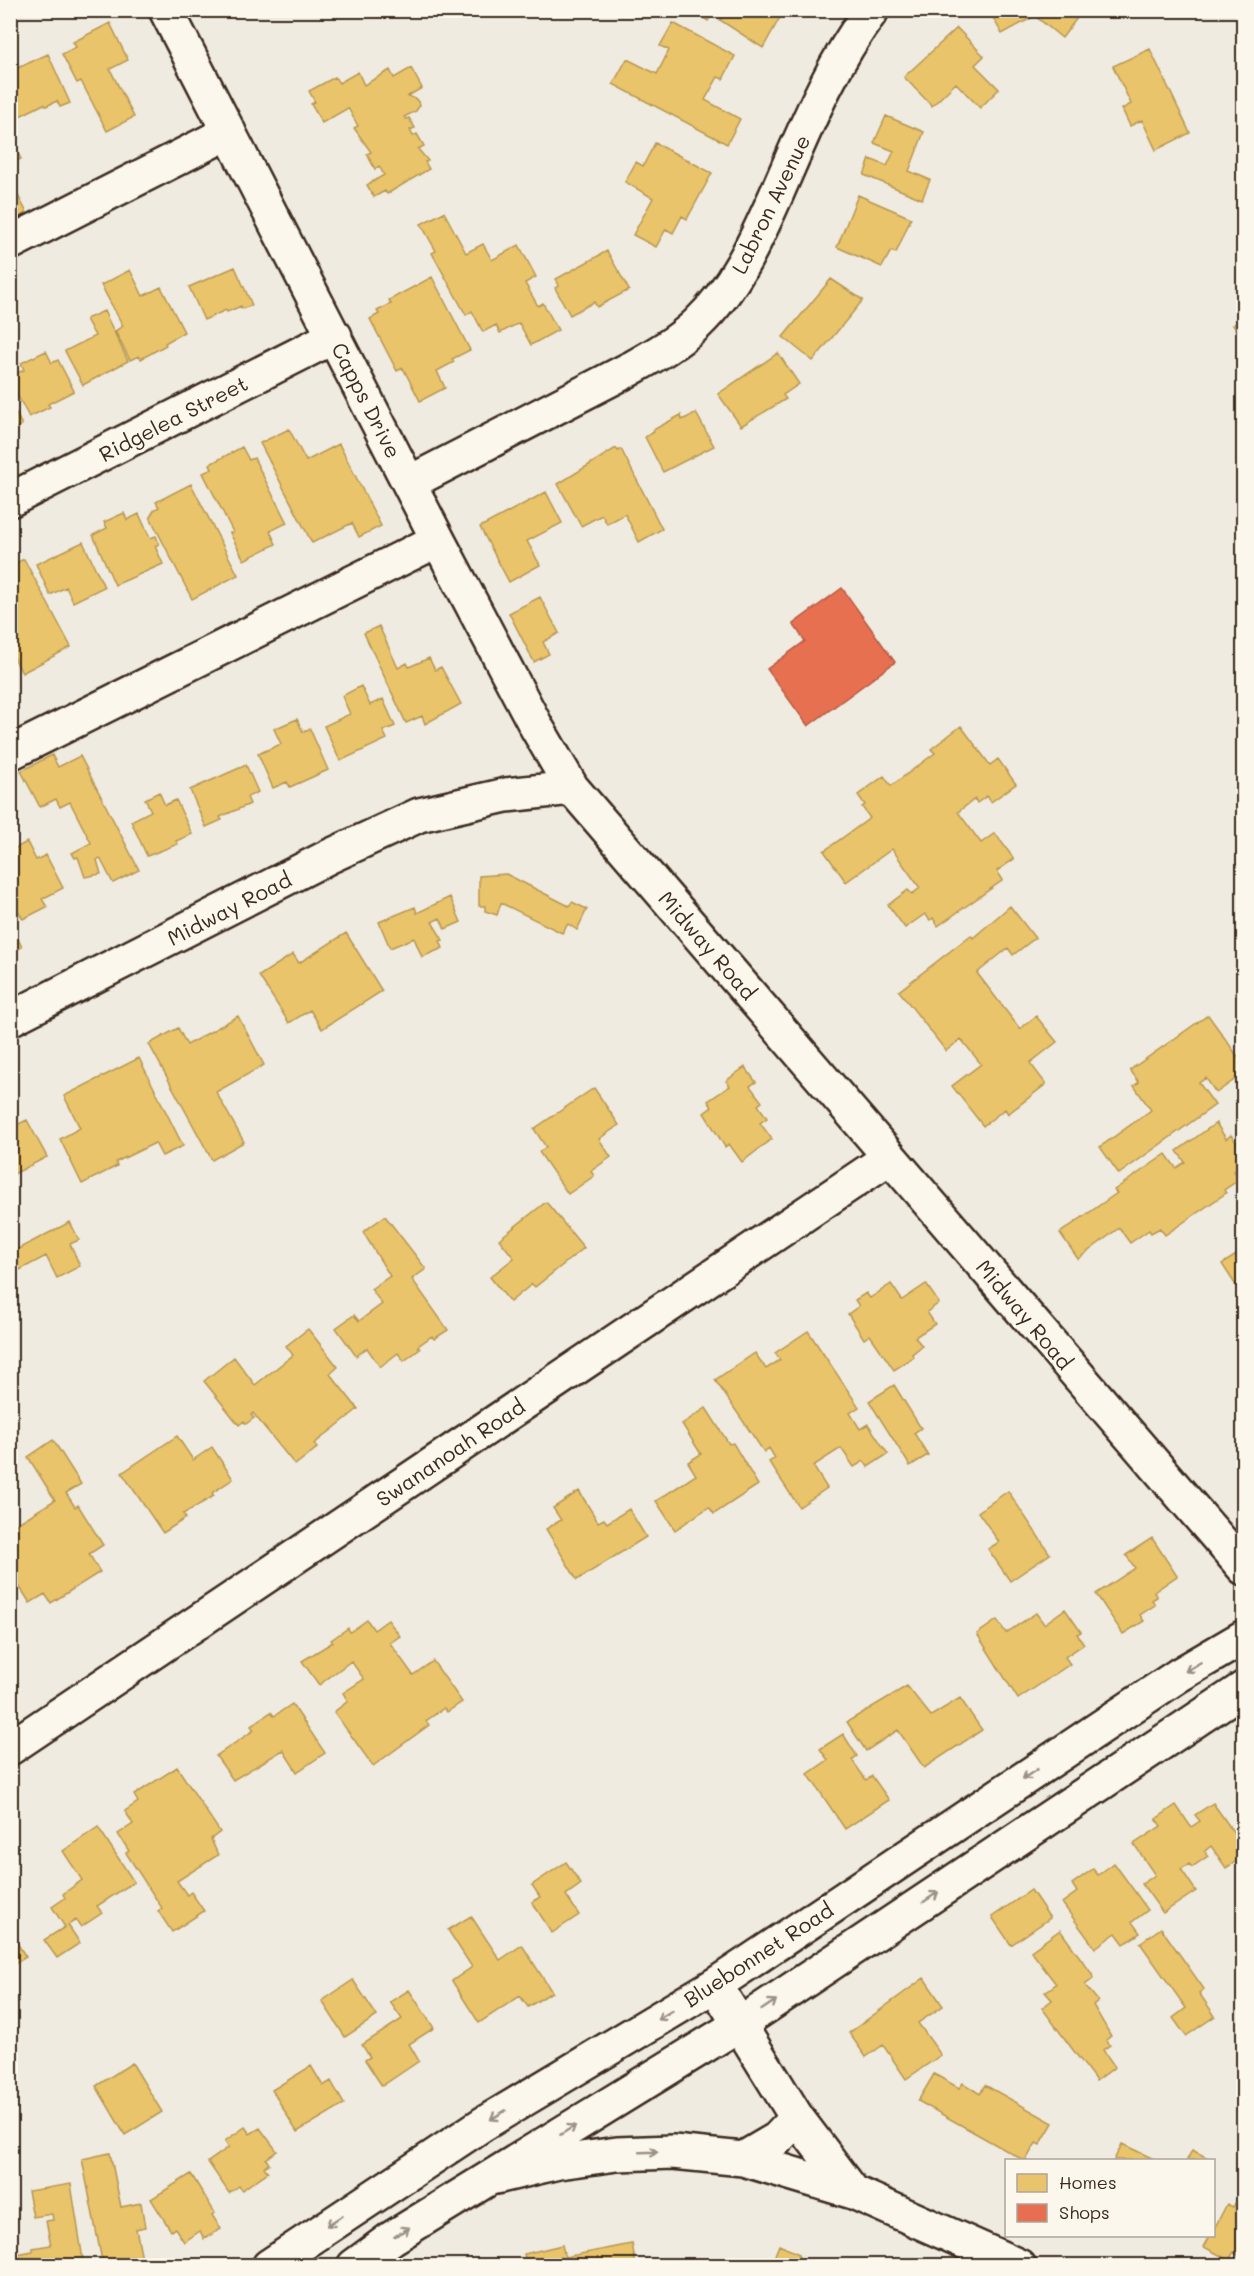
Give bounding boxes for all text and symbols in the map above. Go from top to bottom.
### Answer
street label: Labron Avenue [725,130,815,278]
street label: Capps Drive [326,338,408,462]
street label: Ridgelea Street [94,369,252,467]
street label: Midway Road [162,865,296,951]
street label: Midway Road [653,885,763,1005]
street label: Midway Road [971,1253,1079,1375]
street label: Swananoah Road [370,1392,530,1512]
one-way arrow [1185,1661,1202,1673]
one-way arrow [1023,1768,1039,1780]
one-way arrow [923,1890,940,1903]
street label: Bluebonnet Road [678,1896,838,2012]
one-way arrow [760,1999,777,2011]
one-way arrow [657,2009,674,2021]
one-way arrow [490,2110,507,2122]
one-way arrow [559,2124,576,2136]
one-way arrow [638,2147,658,2158]
legend [1005,2159,1215,2237]
text: Homes [1059,2170,1117,2194]
text: Shops [1059,2200,1110,2224]
one-way arrow [326,2216,343,2228]
one-way arrow [393,2226,410,2238]

